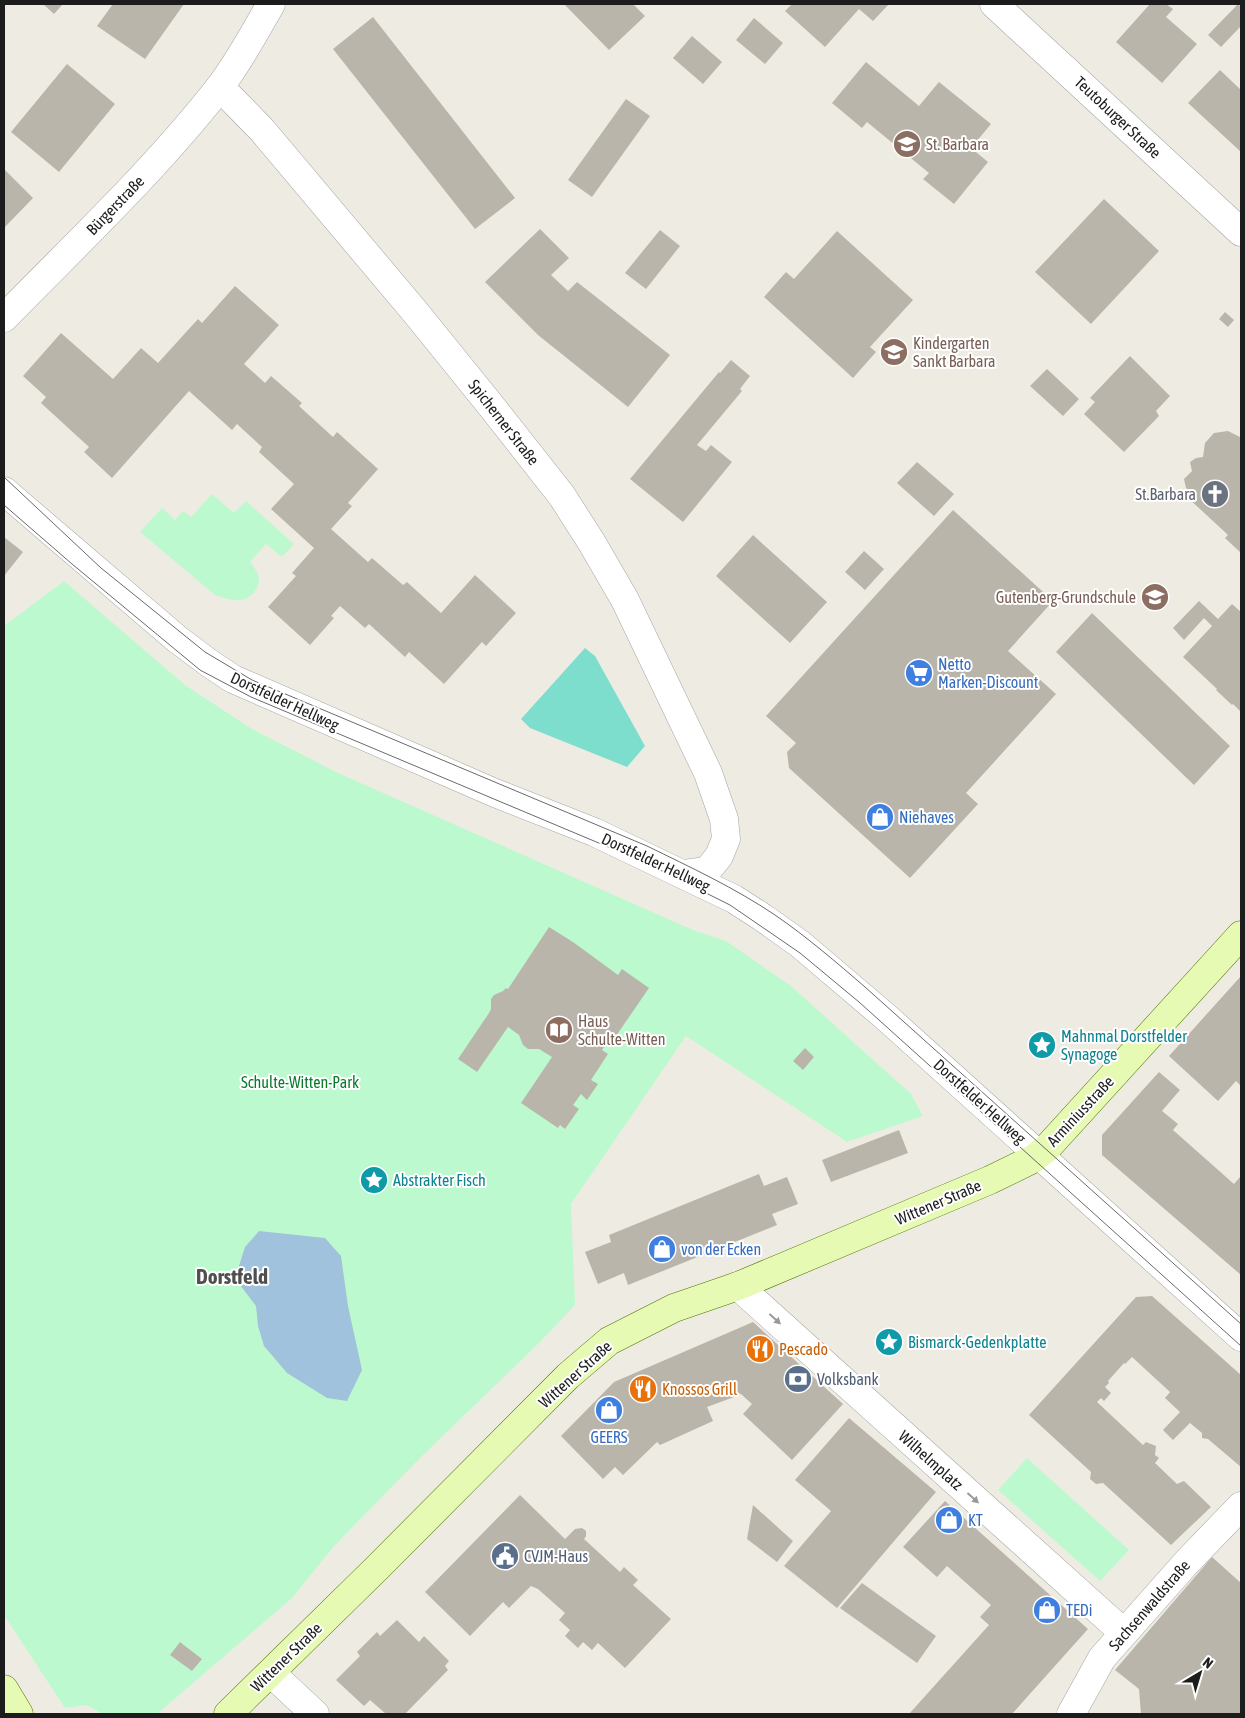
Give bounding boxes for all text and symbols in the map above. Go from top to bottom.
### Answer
street label: Teutoburger Straße [1070,72,1165,162]
school or university icon: St. Barbara [892,129,922,159]
place label: St. Barbara [926,135,989,153]
street label: Bürgerstraße [82,172,148,239]
place label: Kindergarten Sankt Barbara [913,334,995,370]
school or university icon: Kindergarten Sankt Barbara [879,337,909,367]
street label: Spicherner Straße [464,376,543,469]
church icon: St.Barbara [1200,479,1230,509]
place label: St.Barbara [1135,485,1196,503]
school or university icon: Gutenberg-Grundschule [1140,582,1170,612]
place label: Gutenberg-Grundschule [996,588,1136,607]
place label: Netto Marken-Discount [938,655,1039,691]
supermarket icon: Netto Marken-Discount [904,658,934,688]
street label: Dorstfelder Hellweg [228,668,342,735]
shop icon: Niehaves [865,802,895,832]
place label: Niehaves [899,808,954,826]
street label: Dorstfelder Hellweg [599,829,713,896]
place label: Haus Schulte-Witten [578,1012,665,1048]
library icon: Haus Schulte-Witten [544,1015,574,1045]
place label: Mahnmal Dorstfelder Synagoge [1061,1027,1187,1064]
place icon: Mahnmal Dorstfelder Synagoge [1027,1030,1057,1060]
street label: Dorstfelder Hellweg [930,1055,1030,1148]
street label: Arminiusstraße [1043,1072,1117,1150]
park label: Schulte-Witten-Park [241,1073,359,1091]
place icon: Abstrakter Fisch [359,1165,389,1195]
place label: Abstrakter Fisch [393,1171,486,1189]
street label: Wittener Straße [892,1176,984,1228]
shop icon: von der Ecken [647,1234,677,1264]
place label: von der Ecken [681,1240,761,1258]
district label: Dorstfeld [196,1264,268,1288]
one-way arrow [768,1313,780,1325]
place icon: Bismarck-Gedenkplatte [874,1327,904,1357]
place label: Bismarck-Gedenkplatte [908,1333,1046,1352]
restaurant icon: Pescado [745,1334,775,1364]
street label: Wittener Straße [535,1337,615,1411]
place label: Pescado [779,1340,828,1358]
bank icon: Volksbank [783,1364,813,1394]
place label: Volksbank [817,1370,879,1388]
restaurant icon: Knossos Grill [628,1374,658,1404]
place label: Knossos Grill [662,1380,738,1398]
shop icon: GEERS [594,1395,624,1425]
street label: Wilhelmplatz [895,1427,967,1494]
place label: GEERS [591,1428,628,1446]
one-way arrow [967,1492,979,1504]
shop icon: KT [934,1505,964,1535]
place label: KT [968,1511,983,1529]
public building icon: CVJM-Haus [490,1541,520,1571]
place label: CVJM-Haus [524,1547,589,1565]
street label: Sachsenwaldstraße [1105,1556,1193,1654]
shop icon: TEDi [1032,1595,1062,1625]
place label: TEDi [1066,1601,1092,1619]
street label: Wittener Straße [247,1619,325,1695]
north arrow [1175,1648,1225,1698]
text: N [1200,1654,1216,1672]

